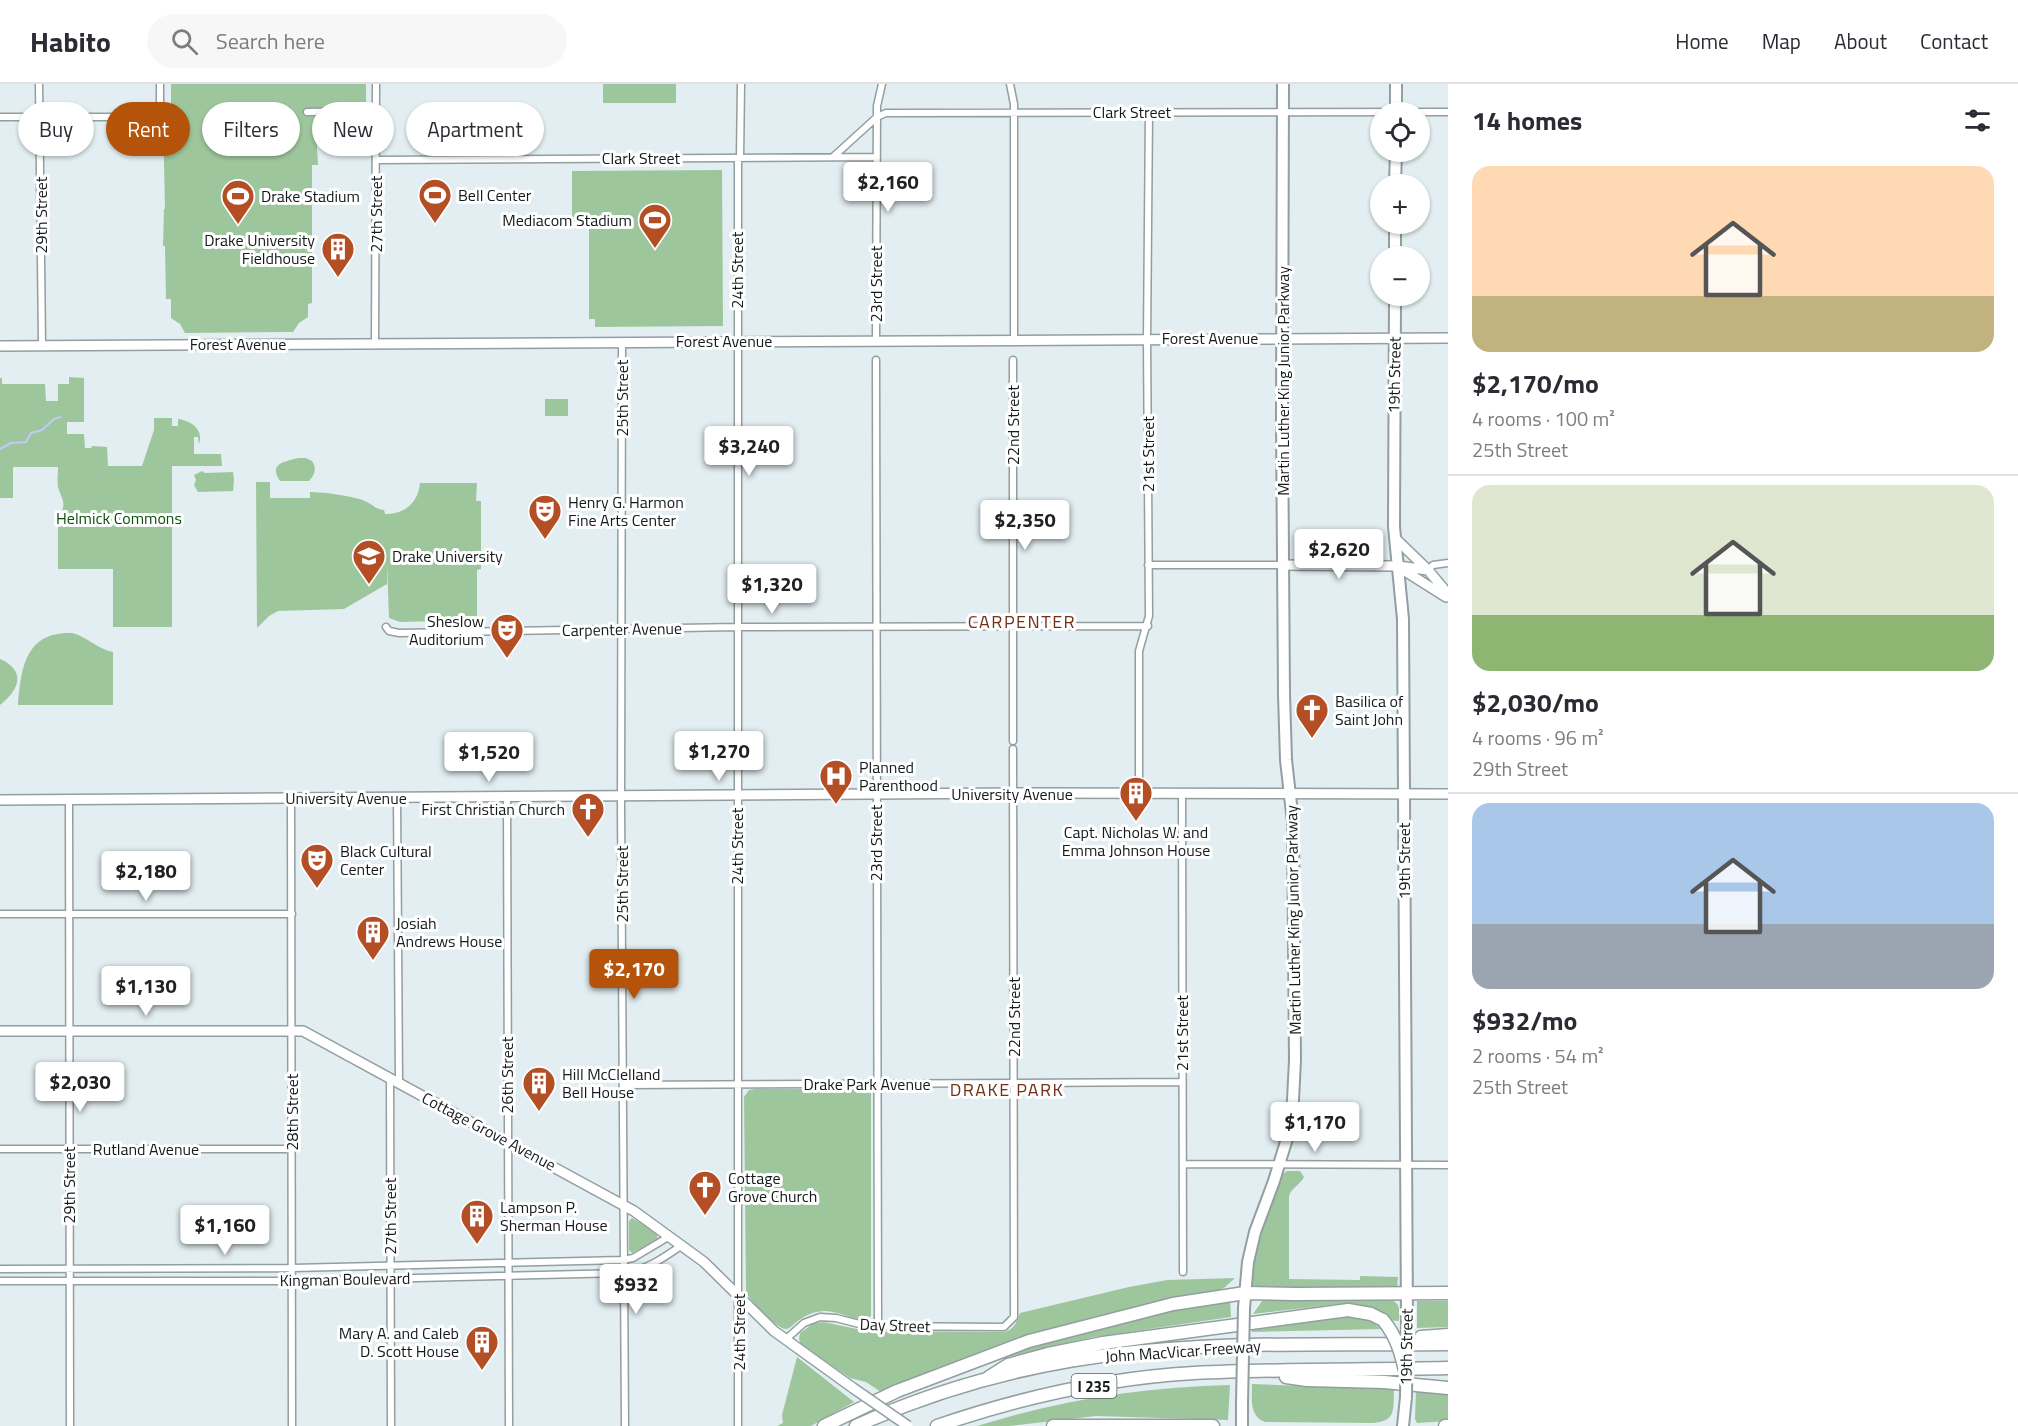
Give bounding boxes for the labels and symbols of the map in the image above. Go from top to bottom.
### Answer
street label: Clark Street [1093,100,1172,124]
street label: Clark Street [602,146,681,170]
pin: $2,160 [839,162,937,213]
street label: 27th Street [364,175,388,252]
street label: 29th Street [29,176,53,253]
sports icon: Bell Center [417,177,453,224]
sports icon: Drake Stadium [220,178,256,225]
place label: Bell Center [458,183,532,207]
place label: Drake Stadium [261,184,360,208]
sports icon: Mediacom Stadium [637,202,673,249]
place label: Mediacom Stadium [502,208,632,232]
place label: Drake University Fieldhouse [204,228,315,270]
building icon: Drake University Fieldhouse [320,231,356,278]
street label: 24th Street [725,231,749,308]
street label: 23rd Street [864,245,888,322]
street label: Martin Luther King Junior Parkway [1271,266,1295,496]
street label: Forest Avenue [1162,326,1258,350]
street label: Forest Avenue [676,329,772,353]
street label: Forest Avenue [190,332,286,356]
street label: 19th Street [1381,336,1407,414]
street label: 25th Street [610,359,634,436]
street label: 22nd Street [1001,385,1025,465]
street label: 21st Street [1136,416,1160,492]
pin: $3,240 [700,426,798,477]
place label: Henry G. Harmon Fine Arts Center [568,490,684,532]
theatre icon: Henry G. Harmon Fine Arts Center [527,493,563,540]
pin: $2,350 [976,500,1074,551]
park label: Helmick Commons [56,506,182,530]
pin: $2,620 [1290,529,1388,580]
school or university icon: Drake University [351,538,387,585]
place label: Drake University [392,544,503,568]
pin: $1,320 [723,564,821,615]
district label: CARPENTER [968,608,1076,635]
place label: Sheslow Auditorium [409,609,484,651]
theatre icon: Sheslow Auditorium [489,612,525,659]
street label: Carpenter Avenue [562,616,682,642]
place label: Basilica of Saint John [1335,689,1404,731]
church icon: Basilica of Saint John [1294,692,1330,739]
pin: $1,270 [670,731,768,782]
pin: $1,520 [440,732,538,783]
place label: Planned Parenthood [859,755,938,797]
hospital icon: Planned Parenthood [818,758,854,805]
building icon: Capt. Nicholas W. and Emma Johnson House [1118,775,1154,822]
street label: University Avenue [951,782,1073,806]
street label: University Avenue [285,786,407,810]
church icon: First Christian Church [570,791,606,838]
place label: First Christian Church [421,797,565,821]
street label: 23rd Street [864,804,888,881]
street label: Martin Luther King Junior Parkway [1279,805,1307,1035]
street label: 24th Street [725,807,749,884]
place label: Capt. Nicholas W. and Emma Johnson House [1062,820,1210,862]
street label: 19th Street [1392,822,1416,899]
place label: Black Cultural Center [340,839,432,881]
theatre icon: Black Cultural Center [299,842,335,889]
street label: 25th Street [610,845,634,922]
pin: $2,180 [97,851,195,902]
place label: Josiah Andrews House [396,911,502,953]
building icon: Josiah Andrews House [355,914,391,961]
pin: $2,170 [585,949,683,1000]
pin: $1,130 [97,966,195,1017]
street label: 22nd Street [1002,977,1026,1057]
street label: 21st Street [1170,995,1194,1071]
street label: 26th Street [495,1036,519,1113]
pin: $2,030 [31,1062,129,1113]
place label: Hill McClelland Bell House [562,1062,661,1104]
building icon: Hill McClelland Bell House [521,1065,557,1112]
street label: Drake Park Avenue [803,1072,931,1096]
street label: 28th Street [280,1073,304,1150]
district label: DRAKE PARK [950,1076,1064,1103]
street label: Cottage Grove Avenue [418,1085,560,1177]
pin: $1,170 [1266,1102,1364,1153]
street label: Rutland Avenue [93,1137,199,1161]
street label: 29th Street [57,1146,81,1223]
place label: Cottage Grove Church [728,1166,817,1208]
church icon: Cottage Grove Church [687,1169,723,1216]
street label: 27th Street [378,1177,402,1254]
place label: Lampson P. Sherman House [500,1195,608,1237]
building icon: Lampson P. Sherman House [459,1198,495,1245]
pin: $1,160 [176,1205,274,1256]
pin: $932 [600,1264,672,1315]
street label: Kingman Boulevard [279,1266,411,1292]
street label: 24th Street [727,1293,751,1370]
street label: 19th Street [1393,1308,1419,1386]
street label: Day Street [859,1312,931,1338]
place label: Mary A. and Caleb D. Scott House [339,1321,459,1363]
building icon: Mary A. and Caleb D. Scott House [464,1324,500,1371]
street label: John MacVicar Freeway [1104,1334,1262,1368]
road number: I 235 [1072,1374,1116,1398]

